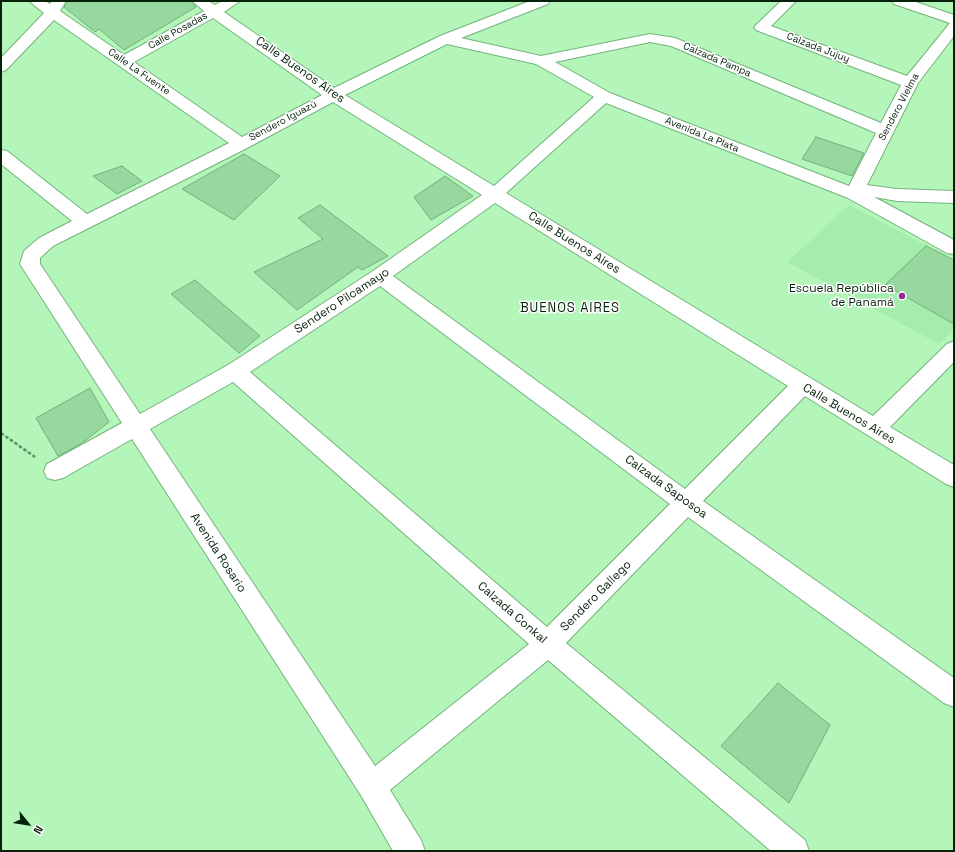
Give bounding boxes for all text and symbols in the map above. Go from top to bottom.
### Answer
street label: Calle Posadas [146,10,210,52]
street label: Calzada Jujuy [785,30,851,66]
street label: Calle Buenos Aires [253,34,347,106]
street label: Calzada Pampa [681,40,753,80]
street label: Calle La Fuente [106,46,172,98]
street label: Sendero Vielma [876,71,922,143]
street label: Sendero Iguazú [247,98,319,144]
street label: Avenida La Plata [663,115,741,155]
street label: Calle Buenos Aires [525,209,623,277]
street label: Sendero Pilcamayo [292,265,392,337]
place label: Escuela República de Panamá [789,282,894,310]
marker: Escuela República de Panamá [897,291,907,301]
district label: BUENOS AIRES [520,300,620,316]
street label: Calle Buenos Aires [800,381,898,447]
street label: Calzada Saposoa [622,452,710,522]
street label: Avenida Rosario [187,511,249,595]
street label: Sendero Gallego [558,558,634,634]
street label: Calzada Conkal [475,579,549,647]
north arrow [8,804,48,844]
text: N [30,823,46,837]

